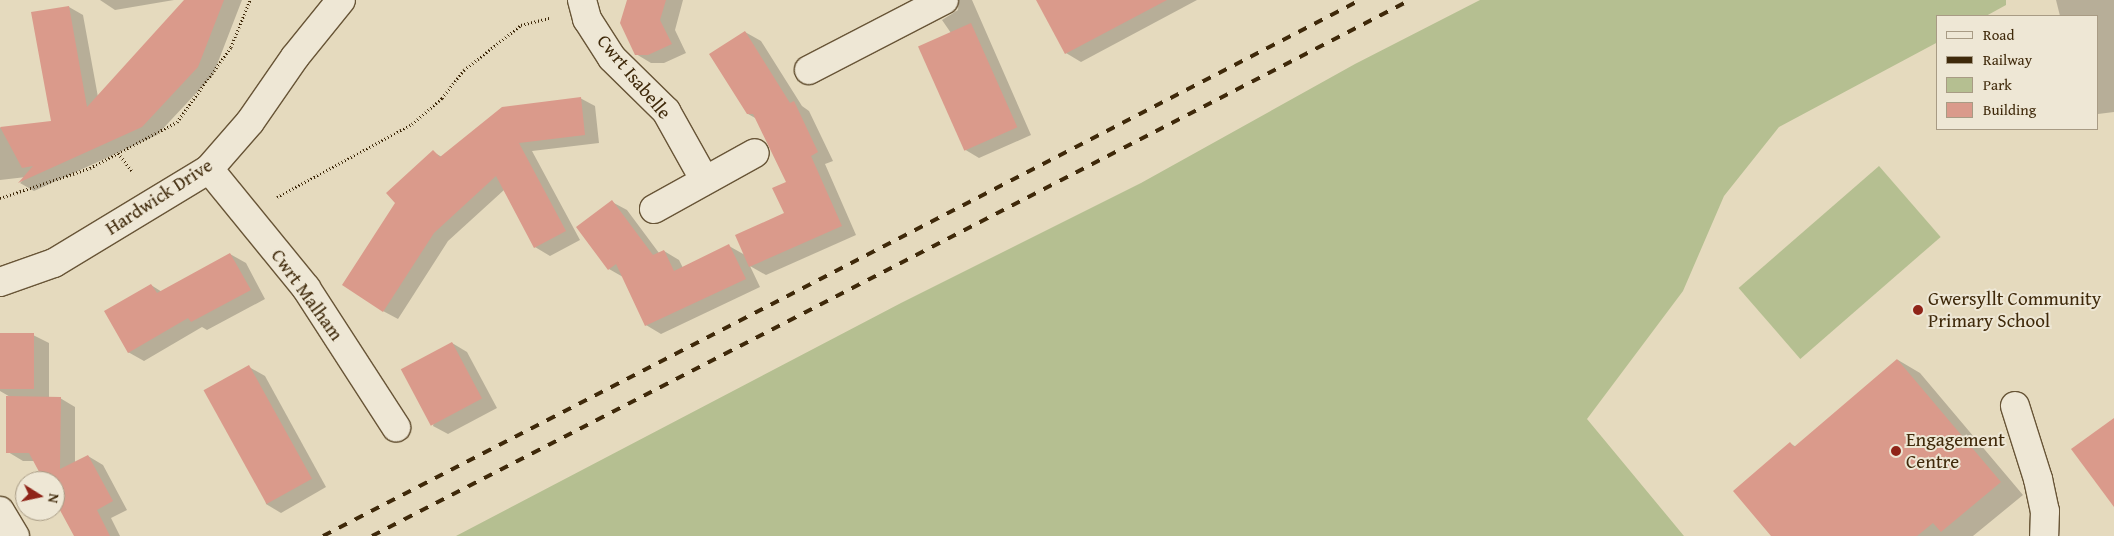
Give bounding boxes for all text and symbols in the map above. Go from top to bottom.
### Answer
legend [1936,15,2099,130]
text: Road [1983,24,2014,45]
street label: Cwrt Isabelle [592,30,676,124]
text: Railway [1983,49,2032,70]
text: Park [1983,74,2012,95]
text: Building [1983,99,2036,120]
street label: Hardwick Drive [101,154,217,240]
street label: Cwrt Malham [266,245,348,345]
place label: Gwersyllt Community Primary School [1928,288,2101,332]
marker: Gwersyllt Community Primary School [1912,304,1924,316]
place label: Engagement Centre [1906,429,2005,473]
marker: Engagement Centre [1890,445,1902,457]
north arrow [15,471,65,521]
text: N [43,492,64,505]

